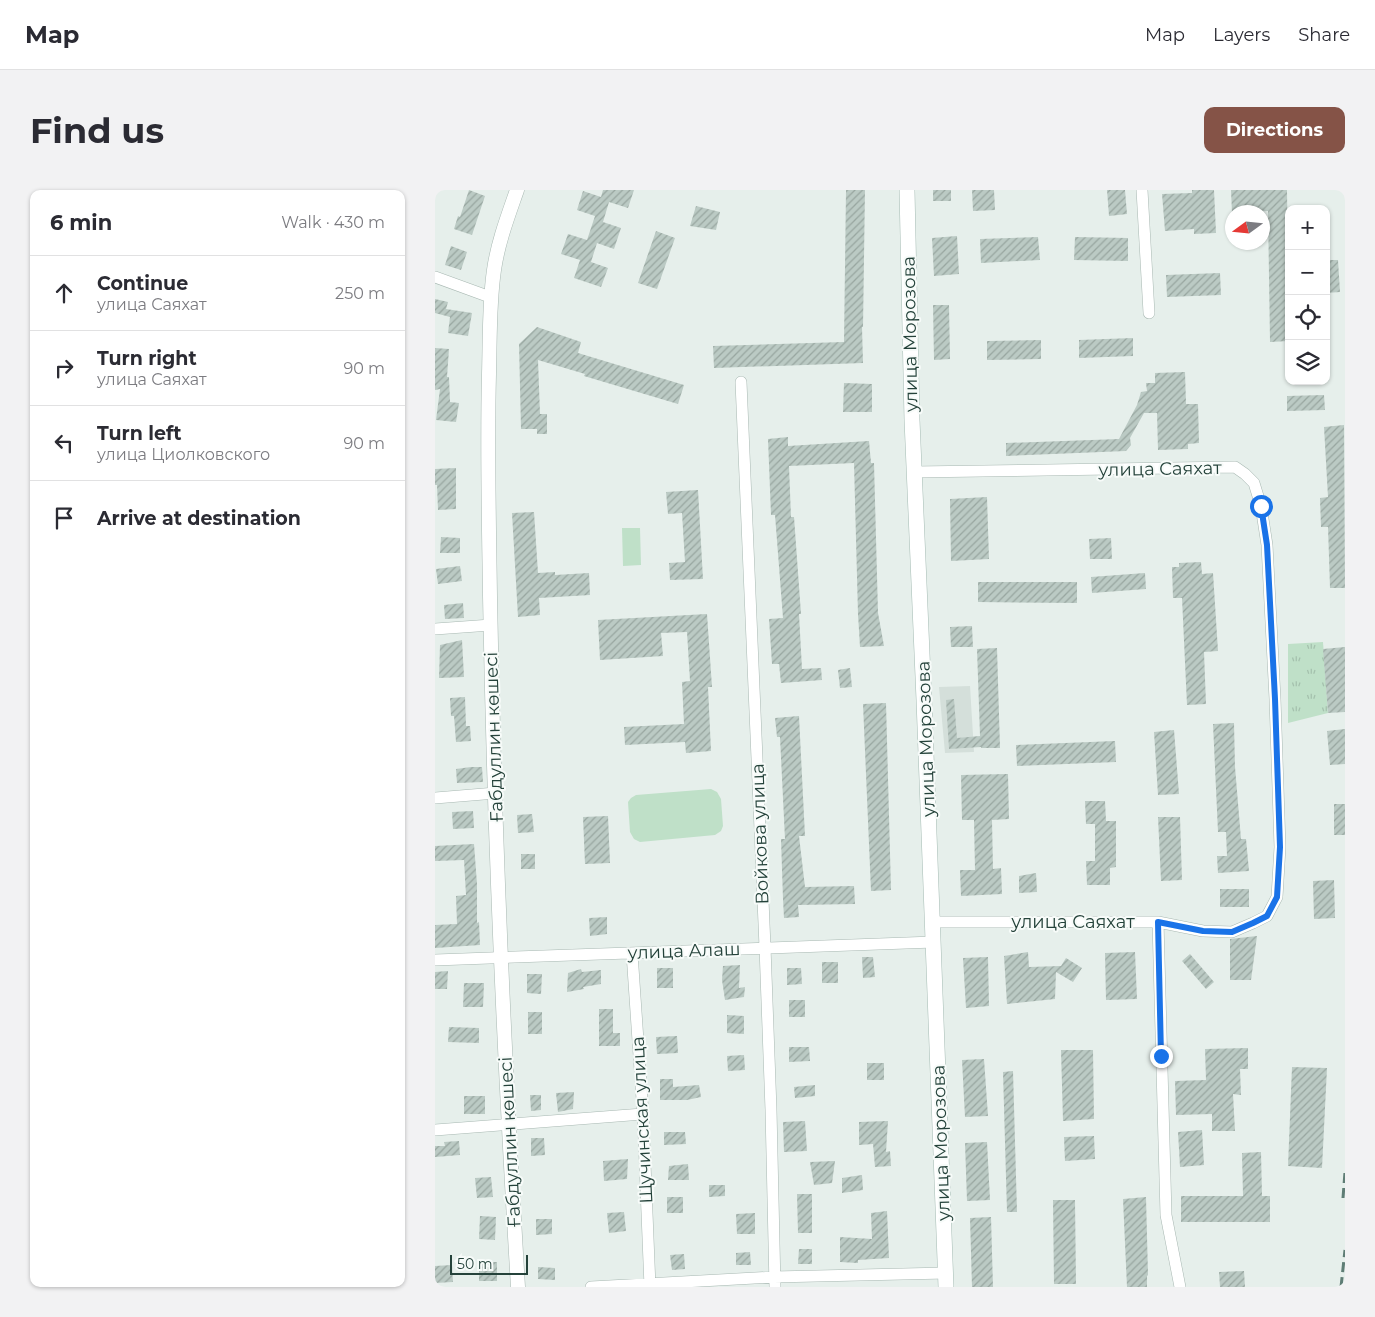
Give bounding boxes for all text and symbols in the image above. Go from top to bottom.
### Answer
text: Map [25,20,79,49]
text: Map [1145,24,1185,46]
text: Layers [1213,24,1270,46]
text: Share [1298,24,1350,46]
button: Directions [1204,107,1345,153]
text: Find us [30,109,164,152]
north arrow [1225,205,1270,250]
map controls [1285,205,1330,385]
button: + [1285,205,1330,250]
text: 6 min [50,210,112,235]
text: Walk · 430 m [281,213,385,232]
button: − [1285,250,1330,295]
street label: улица Морозова [898,256,922,413]
text: Continue [97,272,188,295]
icon: ahead [50,279,78,307]
text: 250 m [335,284,385,303]
text: улица Саяхат [97,295,207,314]
button: locate [1285,295,1330,340]
button: layers [1285,340,1330,385]
text: Turn right [97,347,197,370]
icon: right [50,354,78,382]
text: 90 m [343,359,385,378]
text: улица Саяхат [97,370,207,389]
text: Turn left [97,422,182,445]
icon: left [50,429,78,457]
text: 90 m [343,434,385,453]
text: улица Циолковского [97,445,270,464]
street label: улица Саяхат [1097,457,1222,481]
route start [1250,495,1273,518]
icon: arrive [50,504,78,532]
text: Arrive at destination [97,507,301,530]
street label: Ғабдуллин көшесі [480,651,508,823]
street label: улица Морозова [912,661,940,818]
street label: Войкова улица [747,763,773,905]
street label: улица Саяхат [1010,911,1135,933]
street label: улица Алаш [626,938,741,964]
street label: Щучинская улица [627,1036,657,1204]
route end [1150,1045,1173,1068]
street label: Ғабдуллин көшесі [495,1056,525,1228]
street label: улица Морозова [927,1065,955,1222]
scale bar [450,1252,527,1275]
text: 50 m [457,1255,493,1273]

